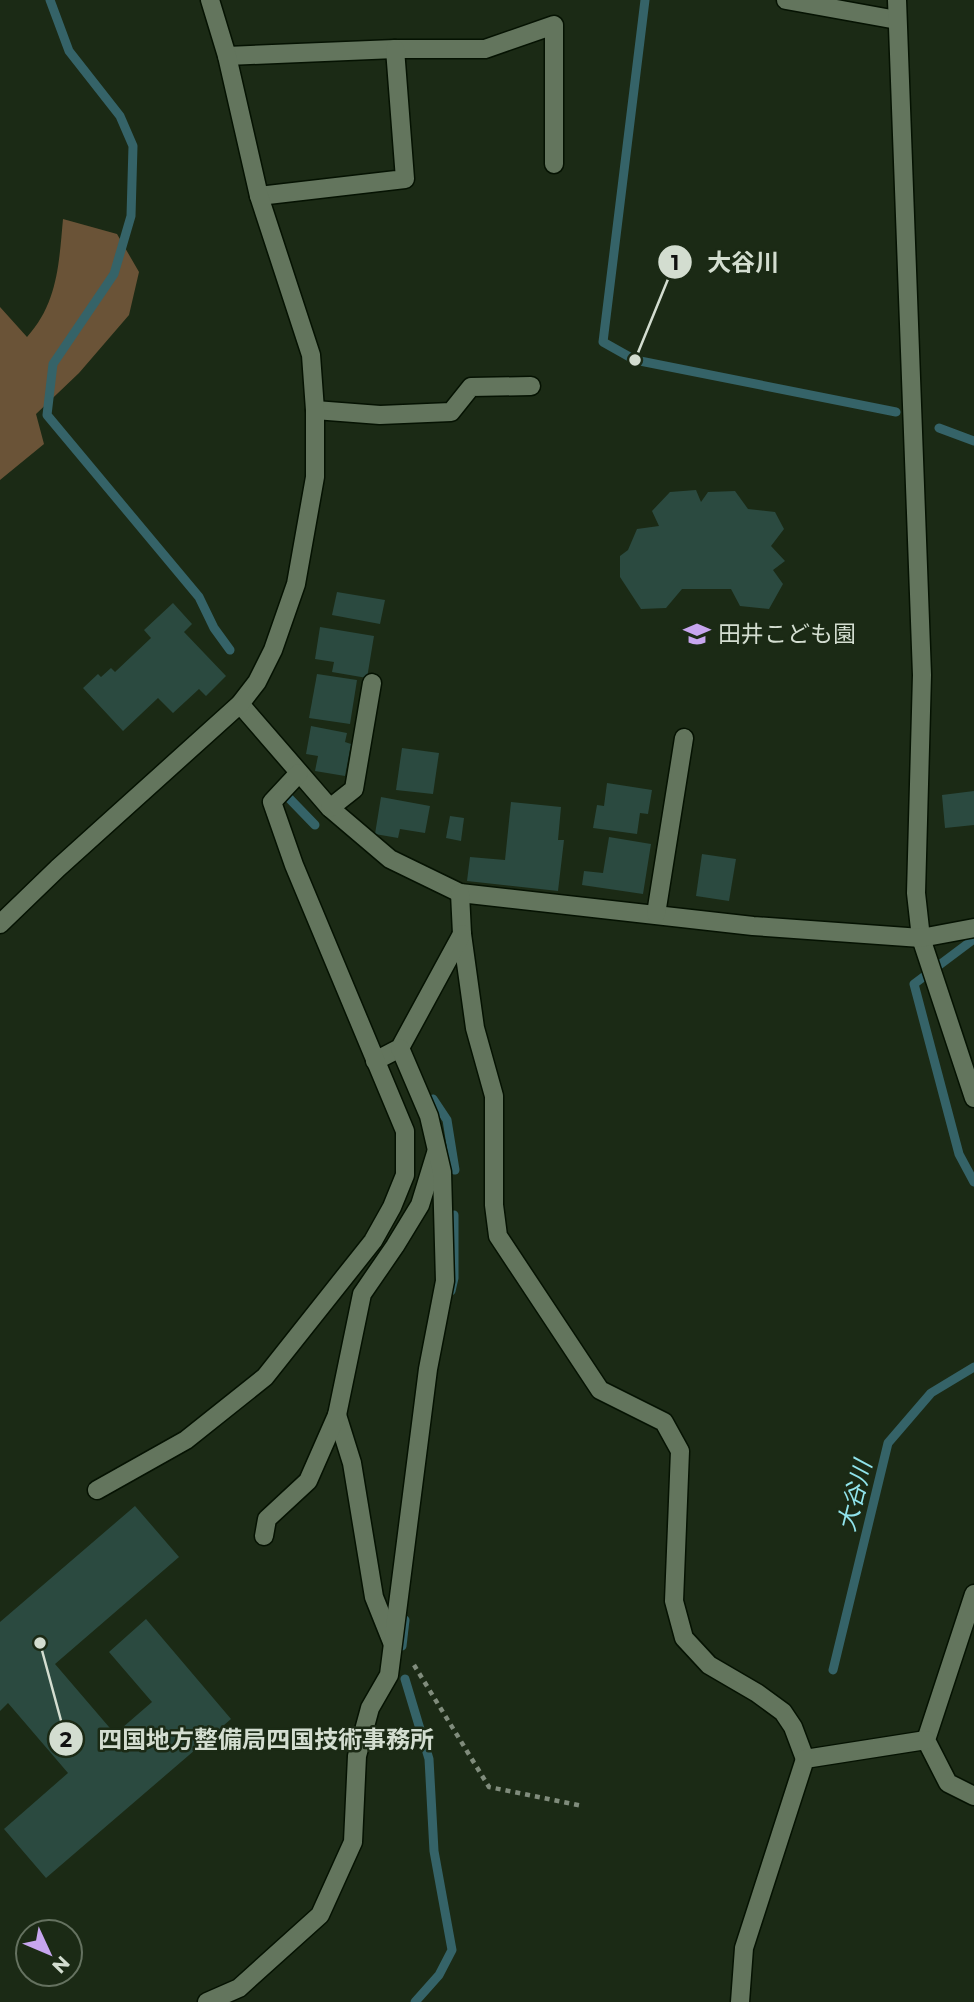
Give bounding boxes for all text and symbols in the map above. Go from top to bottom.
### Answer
callout: 大谷川 [658,240,793,285]
text: 大谷川 [707,248,779,277]
text: 1 [671,250,679,275]
school or university icon: 田井こども園 [682,619,712,649]
place label: 田井こども園 [718,620,856,648]
water label: 大谷川 [832,1455,878,1534]
callout: 四国地方整備局四国技術事務所 [49,1717,448,1762]
text: 四国地方整備局四国技術事務所 [98,1725,434,1754]
text: 2 [60,1727,72,1752]
north arrow [14,1918,84,1988]
text: N [47,1951,74,1978]

